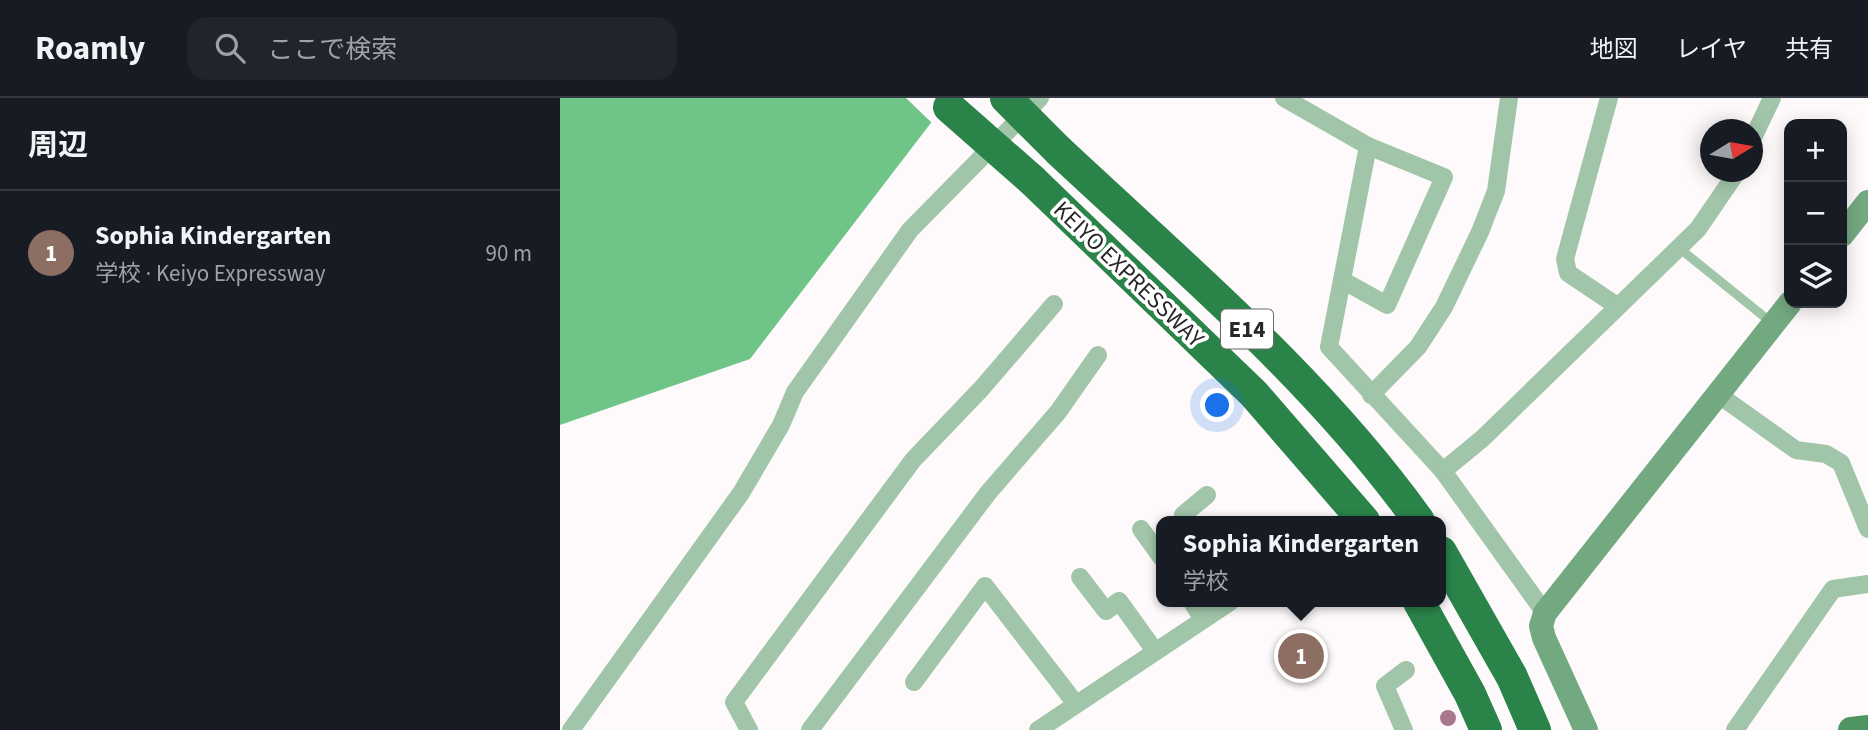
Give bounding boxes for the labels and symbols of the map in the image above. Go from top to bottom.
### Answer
north arrow [1700,119,1763,182]
street label: KEIYO EXPRESSWAY [1045,193,1212,356]
road number: E14 [1221,310,1273,348]
your location [1200,388,1234,422]
pin: 1 [1278,630,1324,682]

